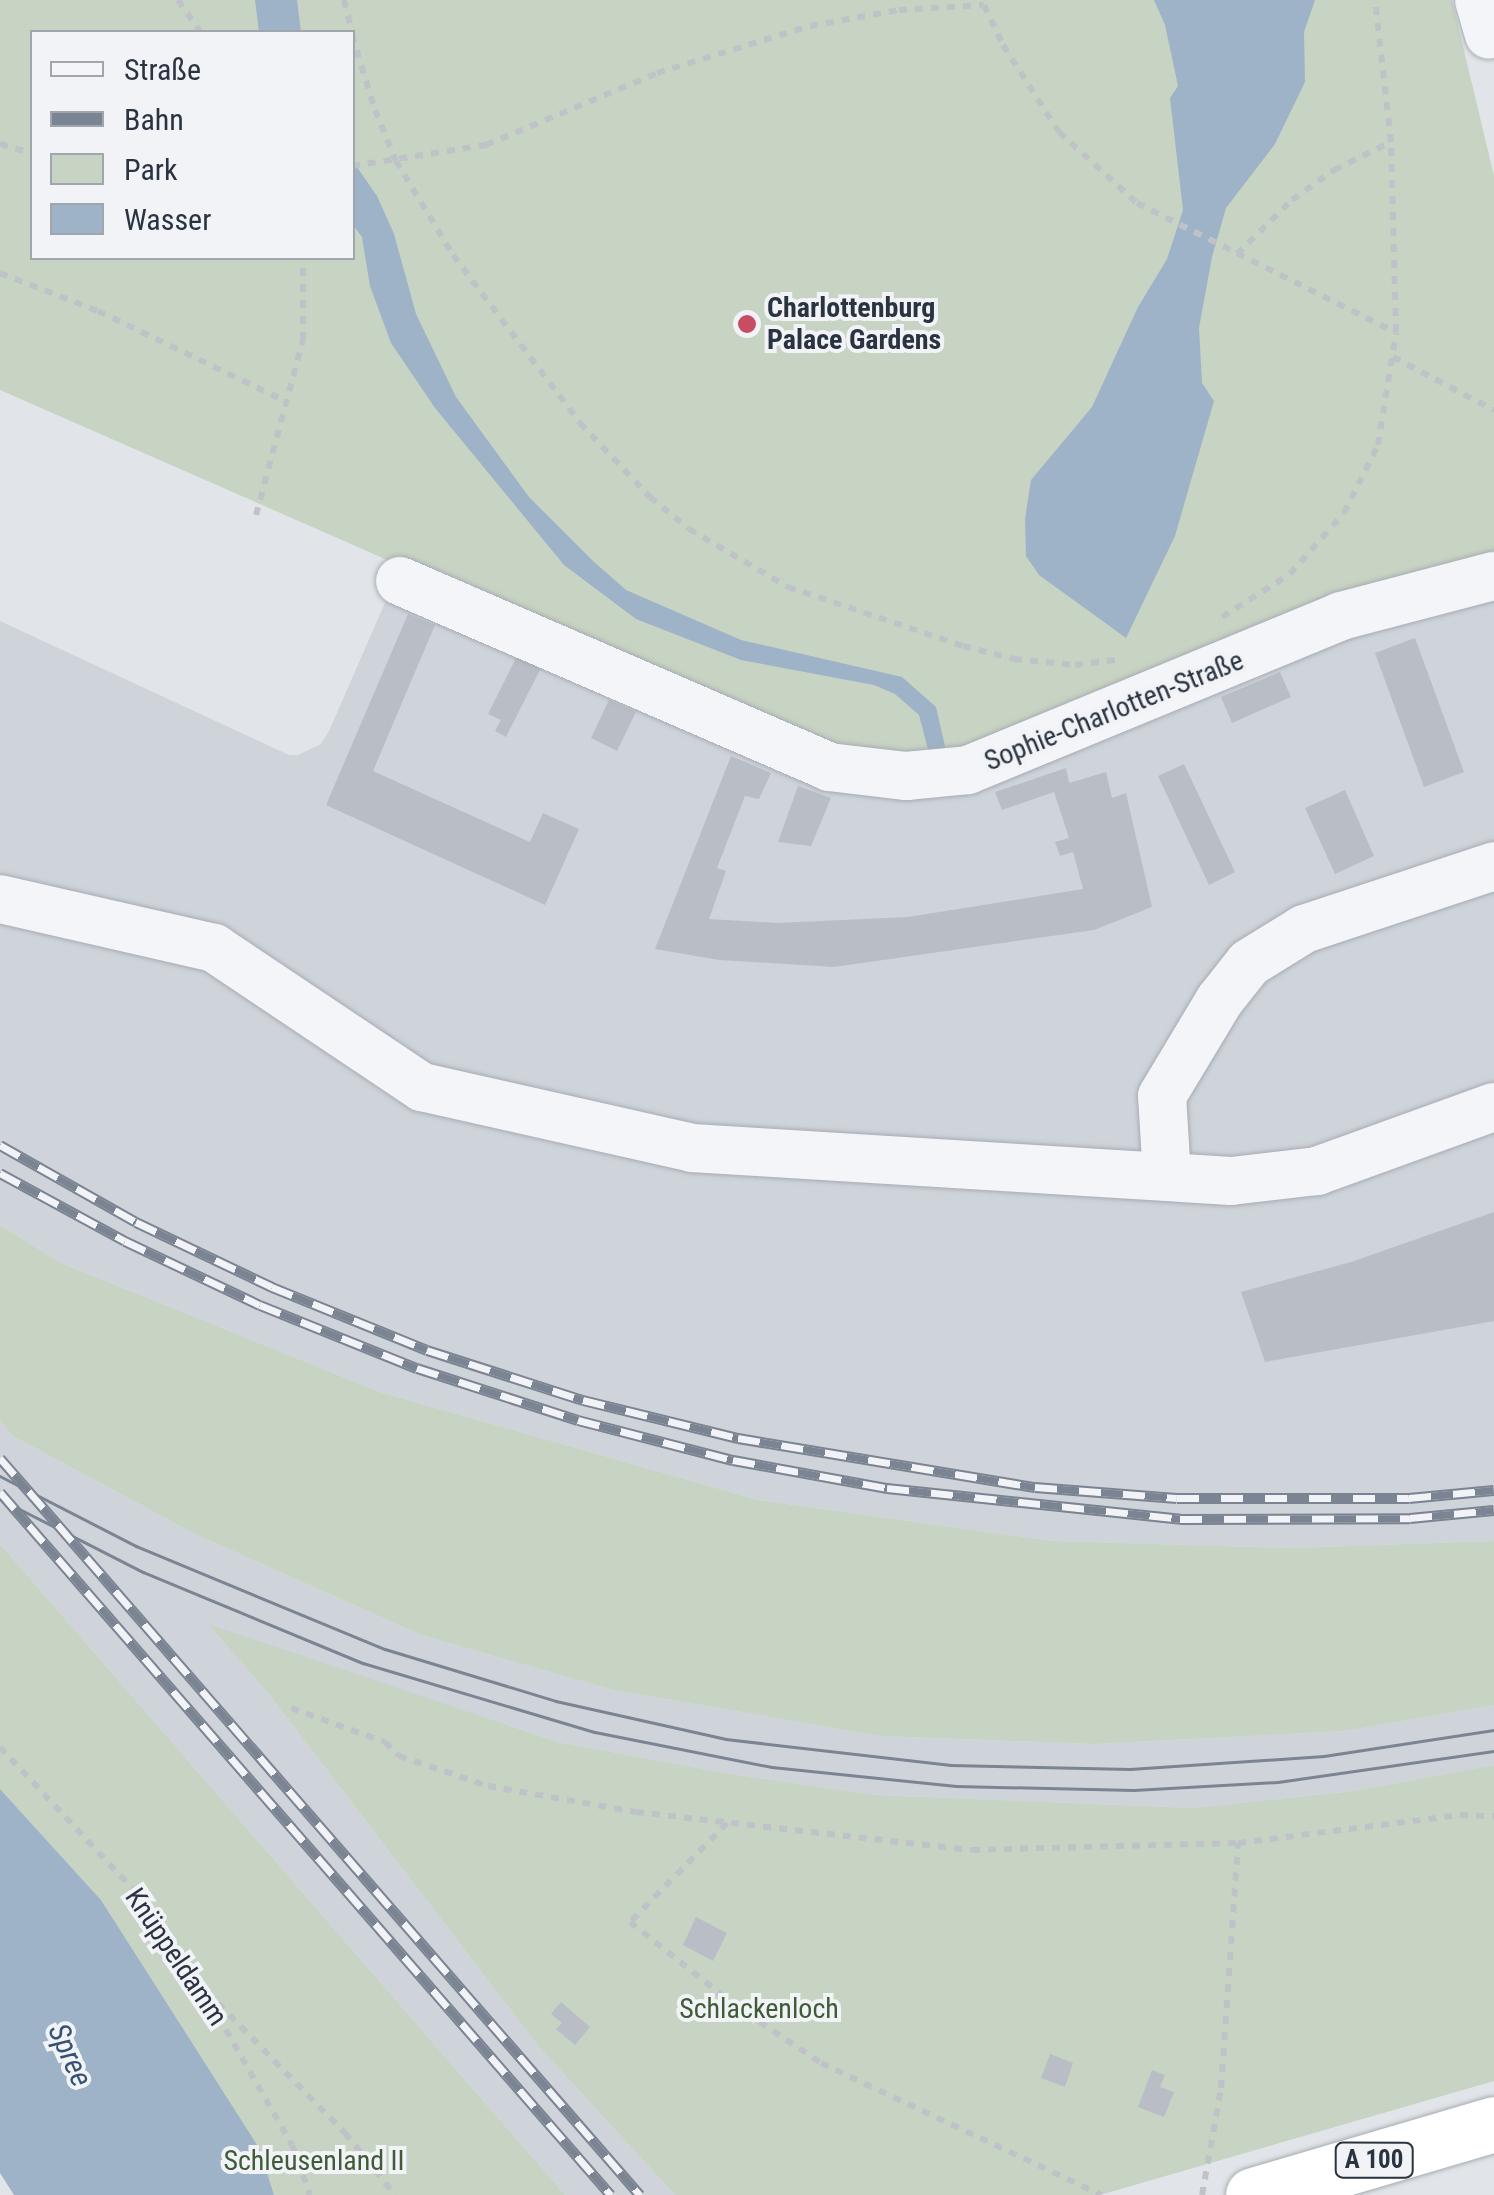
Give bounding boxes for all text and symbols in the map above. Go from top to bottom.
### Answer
legend [30,30,355,260]
text: Straße [124,52,201,87]
text: Bahn [124,102,184,137]
text: Park [124,152,178,187]
text: Wasser [124,202,211,237]
place label: Charlottenburg Palace Gardens [767,291,941,357]
marker: Charlottenburg Palace Gardens [736,313,758,335]
street label: Sophie-Charlotten-Straße [980,644,1248,778]
street label: Knüppeldamm [118,1882,234,2032]
park label: Schlackenloch [679,1992,839,2026]
water label: Spree [40,2018,100,2092]
road number: A 100 [1334,2140,1414,2180]
park label: Schleusenland II [223,2144,405,2178]

